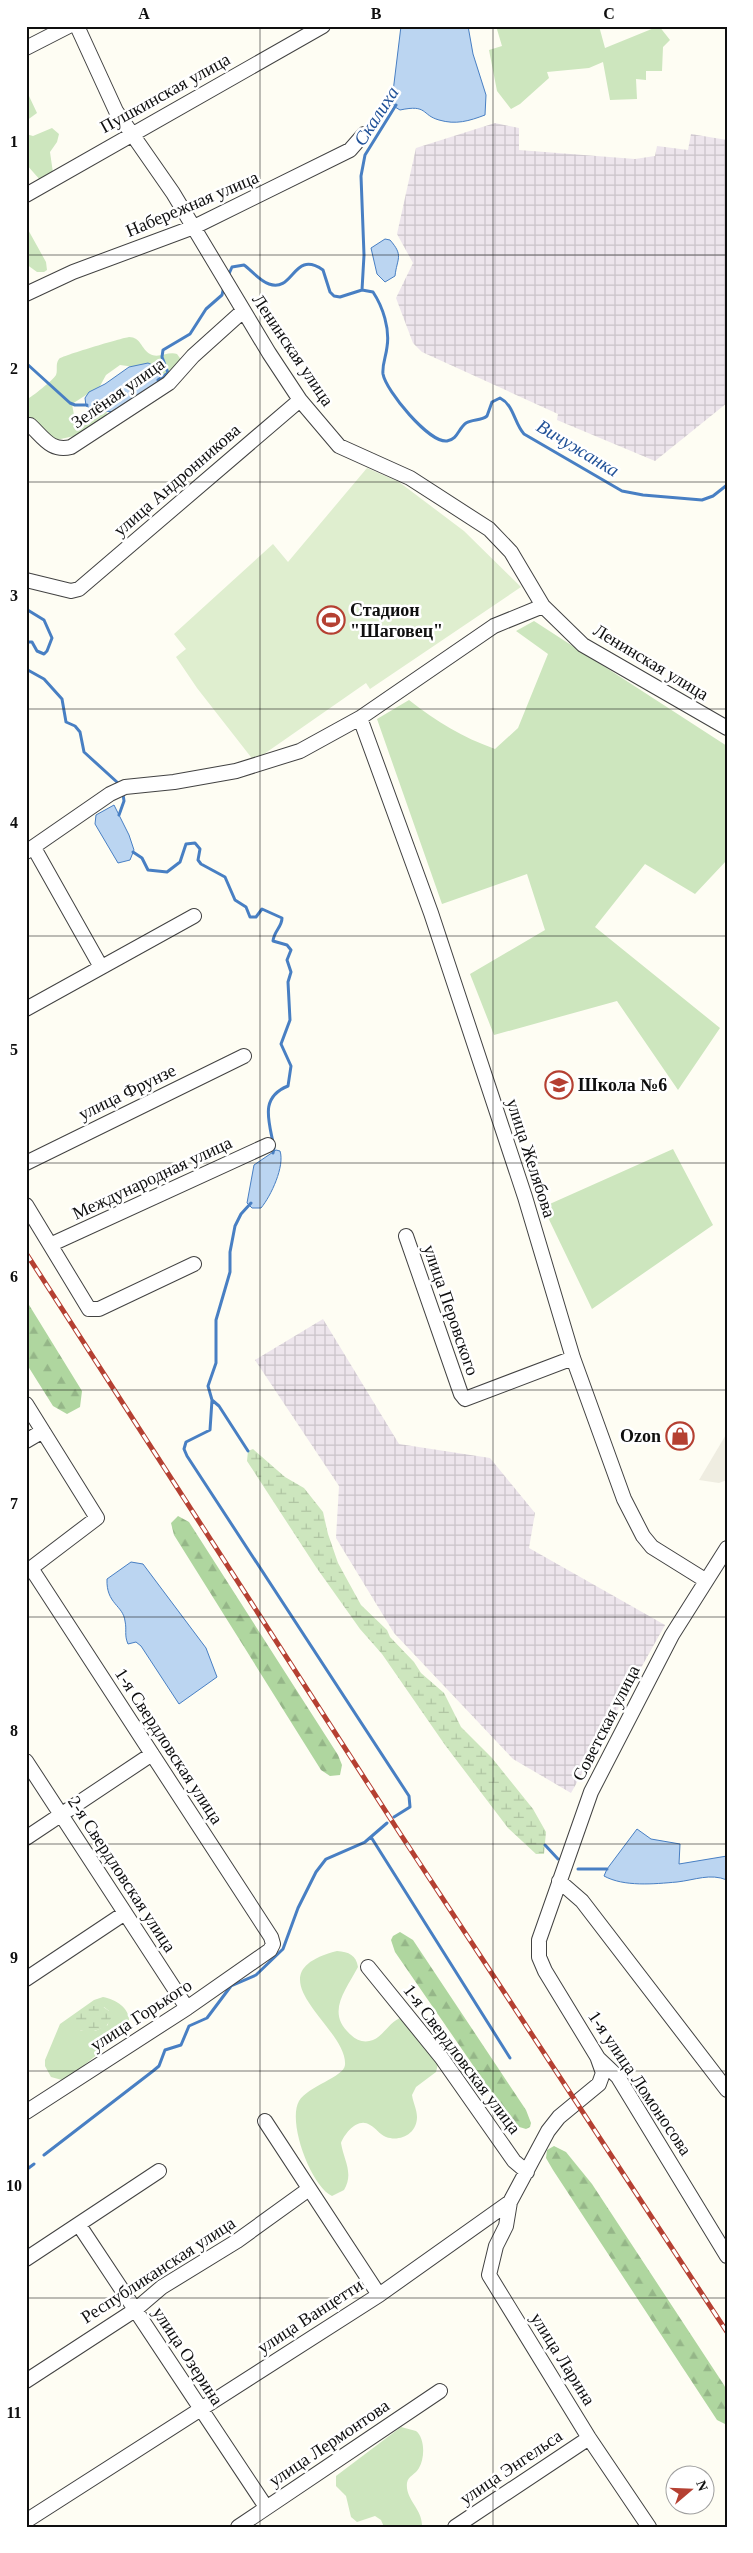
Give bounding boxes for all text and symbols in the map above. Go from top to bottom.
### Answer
text: A [138,5,150,22]
text: B [371,5,382,22]
text: C [603,5,615,22]
street label: Пушкинская улица [97,49,234,137]
water label: Скалиха [349,83,403,149]
text: 1 [10,133,18,150]
street label: Набережная улица [123,167,261,241]
street label: Ленинская улица [248,290,338,410]
street label: Зелёная улица [68,354,168,432]
text: 2 [10,360,18,377]
water label: Вичужанка [533,415,623,481]
street label: улица Андронникова [110,420,244,540]
text: 3 [10,587,18,604]
place label: Стадион "Шаговец" [350,600,443,641]
sports icon: Стадион "Шаговец" [316,605,346,635]
street label: Ленинская улица [590,620,712,704]
text: 4 [10,814,18,831]
text: 5 [10,1041,18,1058]
street label: улица Фрунзе [75,1060,179,1124]
school or university icon: Школа №6 [544,1070,574,1100]
place label: Школа №6 [578,1075,667,1095]
street label: улица Желябова [502,1096,560,1220]
street label: Международная улица [69,1132,235,1224]
street label: улица Перовского [419,1242,483,1378]
text: 6 [10,1268,18,1285]
shop icon: Ozon [665,1421,695,1451]
place label: Ozon [620,1426,661,1446]
text: 7 [10,1495,18,1512]
street label: Советская улица [568,1662,644,1784]
street label: 1-я Свердловская улица [111,1664,227,1828]
text: 8 [10,1722,18,1739]
street label: 2-я Свердловская улица [64,1792,180,1956]
text: 9 [10,1949,18,1966]
street label: улица Горького [87,1975,195,2055]
street label: 1-я Свердловская улица [399,1980,525,2138]
street label: 1-я улица Ломоносова [584,2007,696,2159]
text: 10 [6,2177,22,2194]
street label: Республиканская улица [77,2213,239,2327]
street label: улица Ванцетти [254,2274,367,2357]
street label: улица Озерина [149,2303,227,2409]
street label: улица Ларина [527,2309,599,2409]
street label: улица Лермонтова [265,2395,393,2491]
text: 11 [6,2404,22,2421]
street label: улица Энгельса [456,2425,566,2509]
north arrow [666,2466,716,2516]
text: N [693,2479,711,2493]

